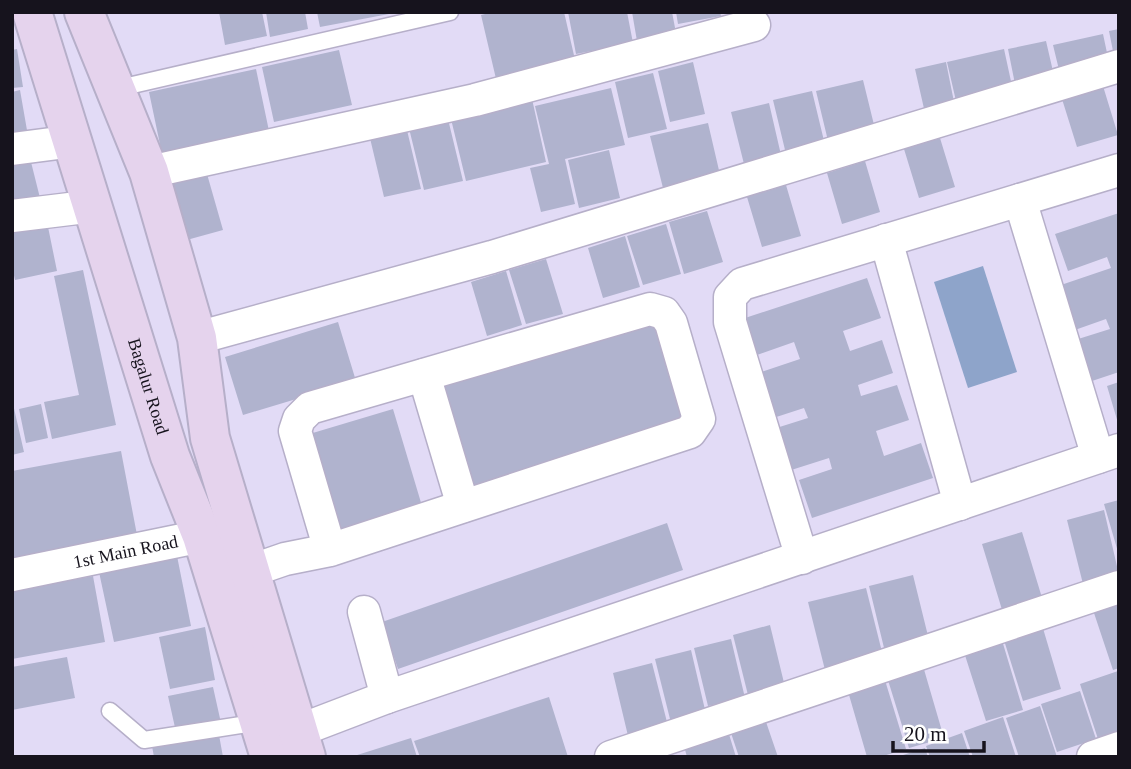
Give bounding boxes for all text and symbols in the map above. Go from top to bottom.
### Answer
street label: Bagalur Road [124,336,173,437]
street label: 1st Main Road [72,531,180,572]
scale bar [893,710,984,754]
text: 20 m [904,722,947,746]

